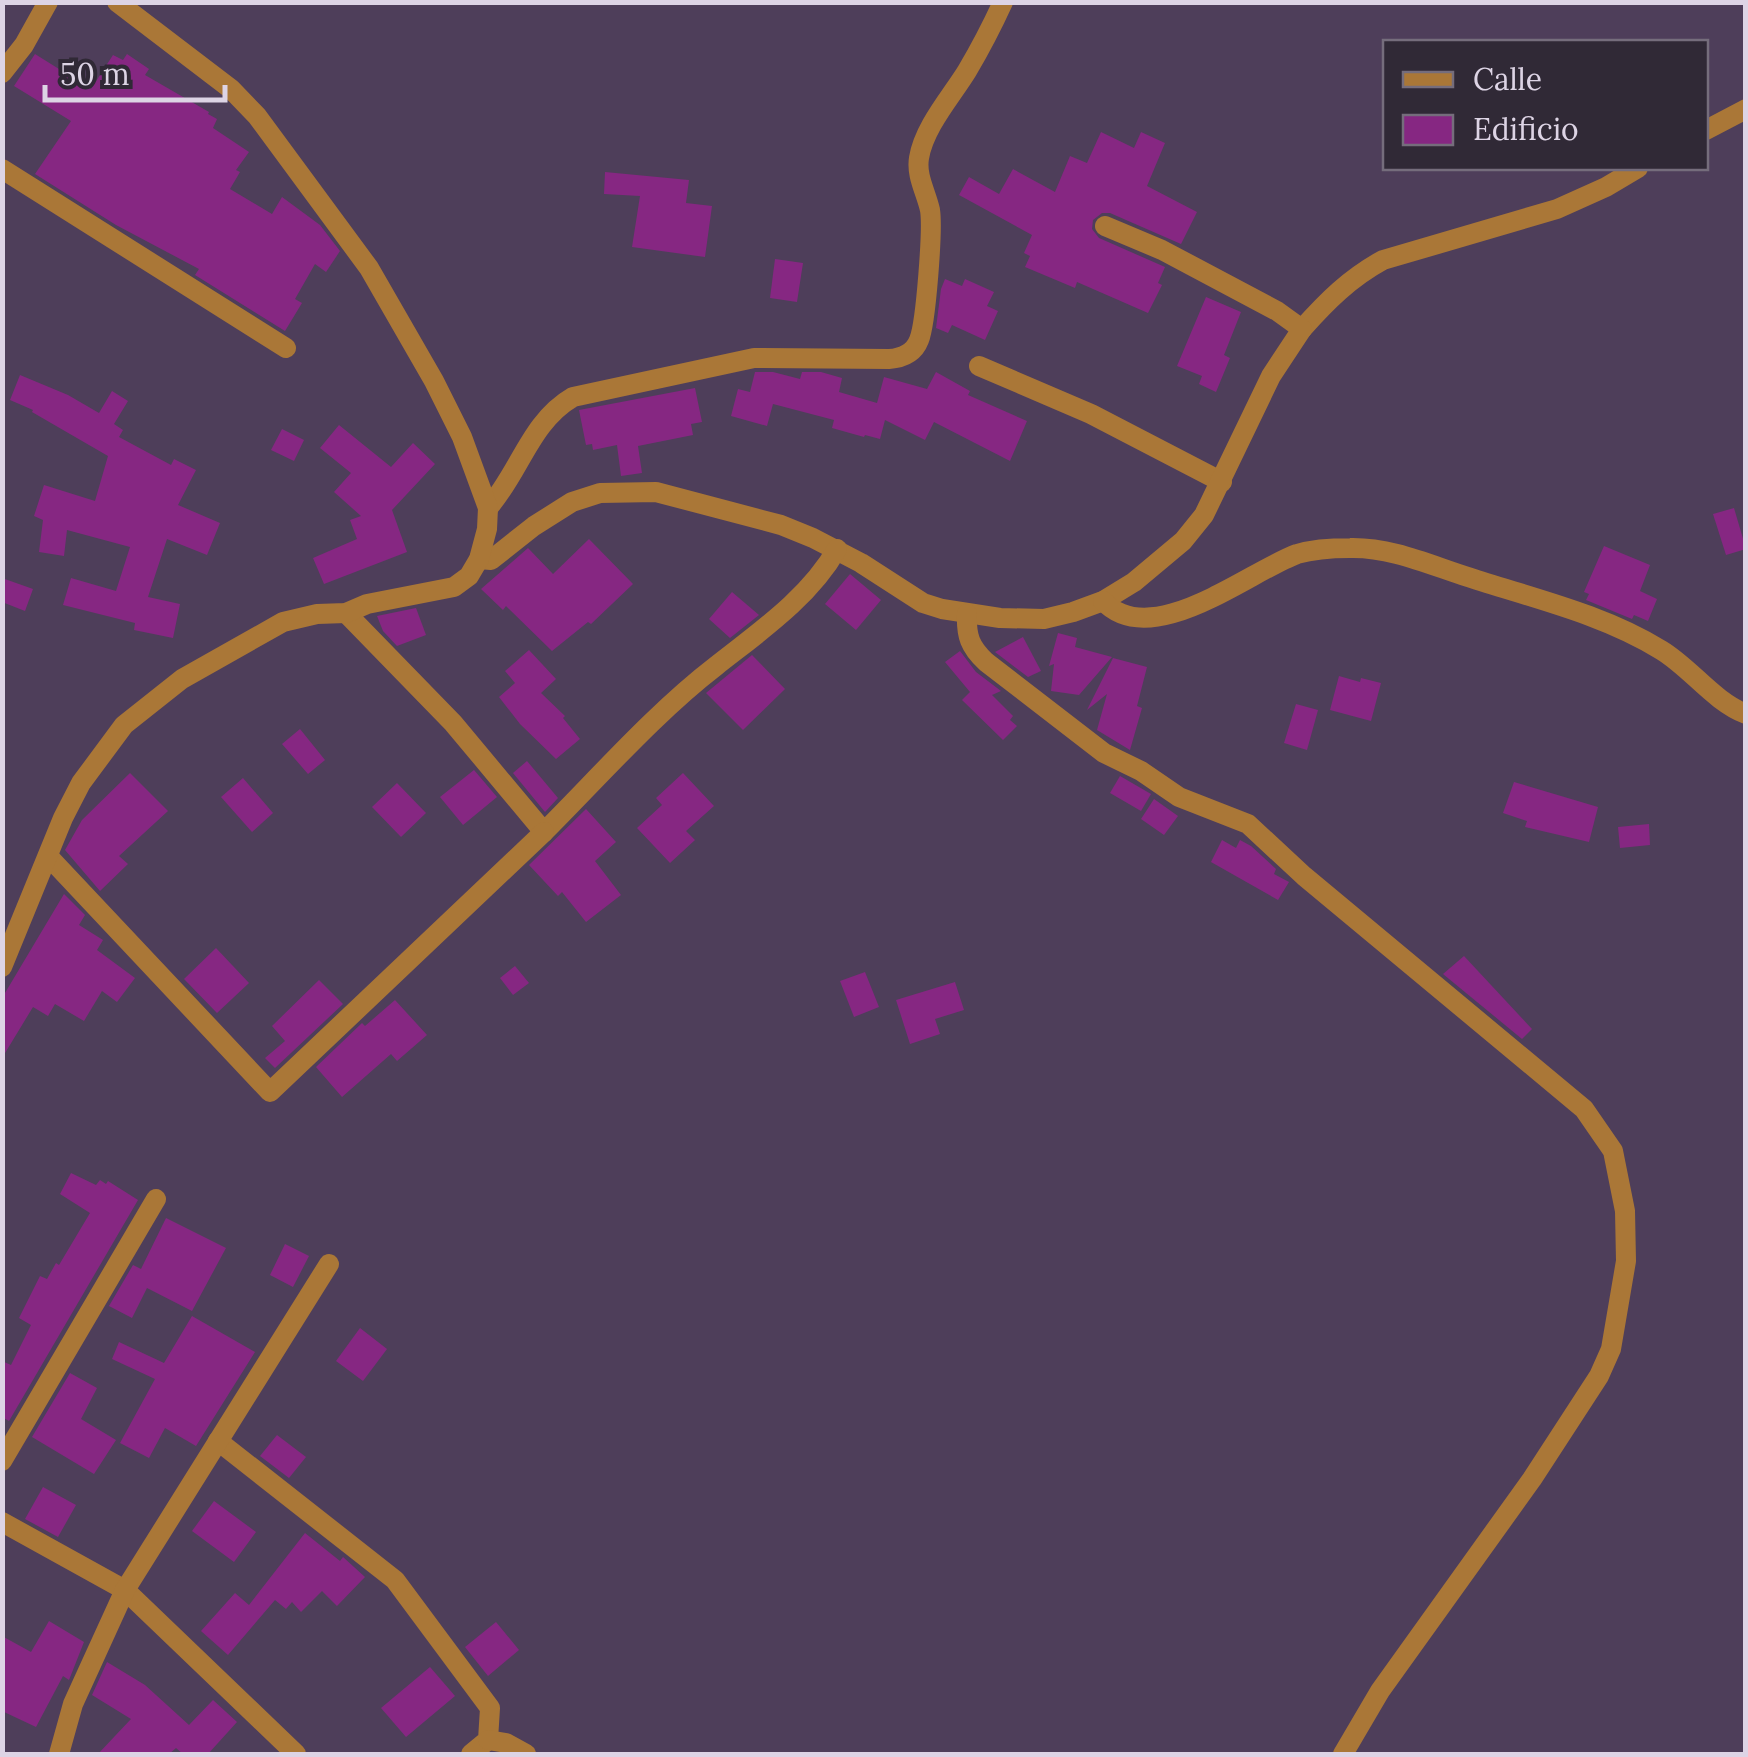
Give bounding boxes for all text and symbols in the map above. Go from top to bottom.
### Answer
scale bar [45,40,225,102]
legend [1383,40,1708,170]
text: 50 m [60,55,130,93]
text: Calle [1473,60,1542,98]
text: Edificio [1473,110,1579,148]

